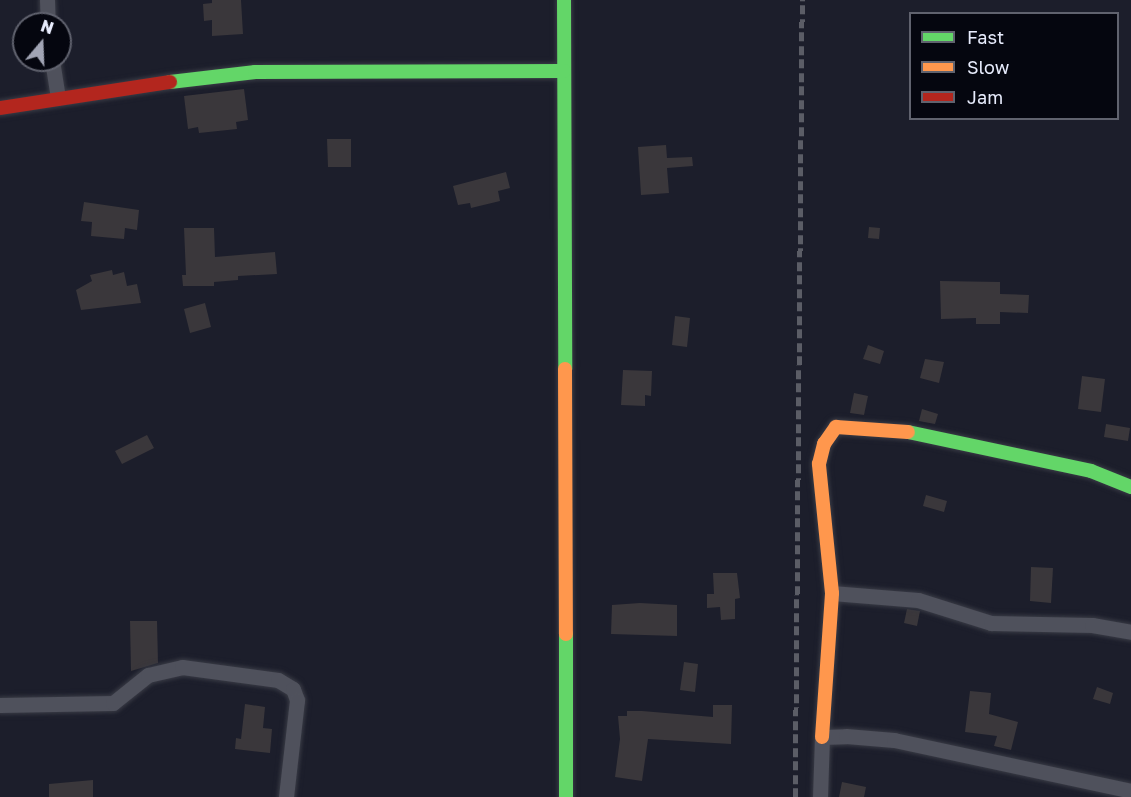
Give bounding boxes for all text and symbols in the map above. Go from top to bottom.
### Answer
north arrow [12,12,72,72]
legend [909,12,1119,120]
text: N [38,15,56,38]
text: Fast [967,26,1004,48]
text: Slow [967,56,1009,78]
text: Jam [967,86,1003,108]

